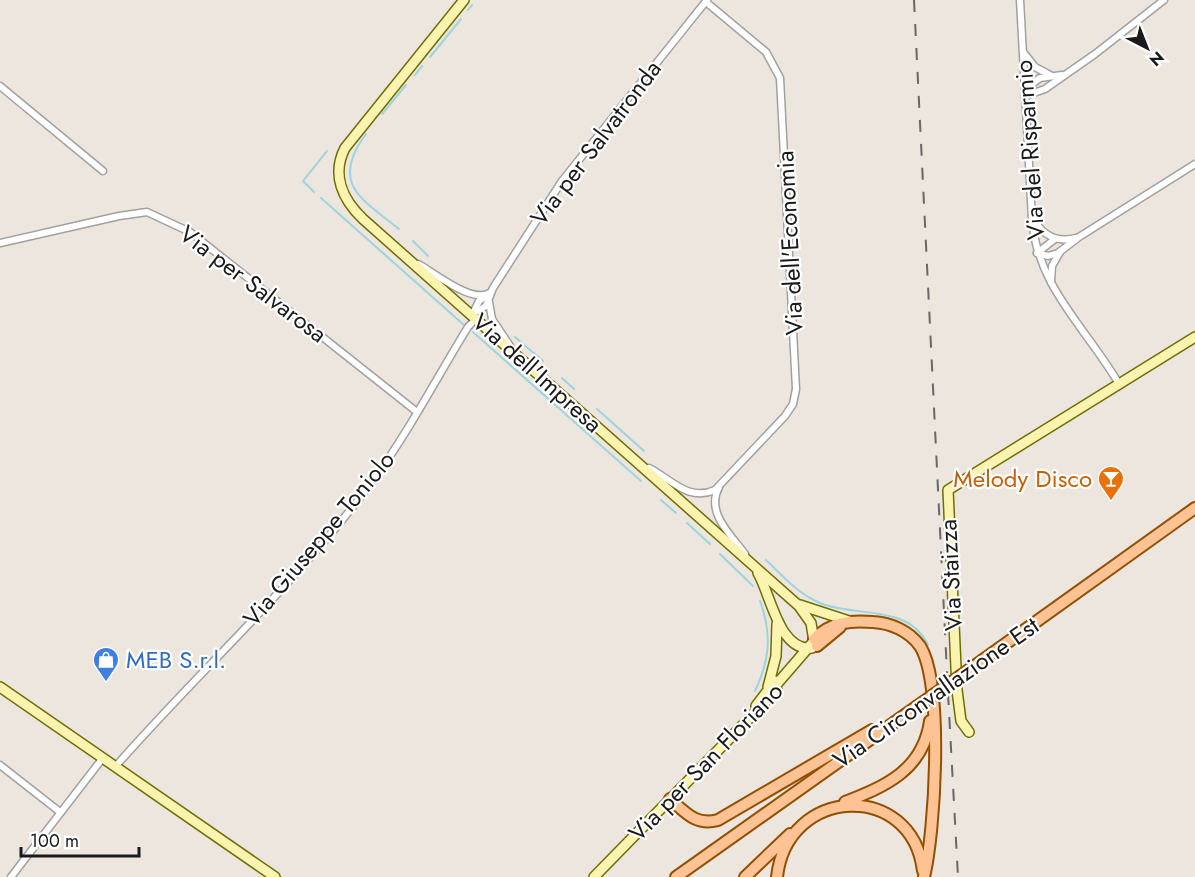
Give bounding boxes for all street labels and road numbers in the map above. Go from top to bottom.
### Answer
street label: Via per Salvatronda [522,53,670,233]
street label: Via del Risparmio [1006,59,1053,241]
street label: Via dell'Economia [767,150,812,336]
street label: Via per Salvarosa [172,216,334,351]
street label: Via dell'Impresa [465,305,610,441]
street label: Via Giuseppe Toniolo [235,443,403,634]
street label: Via Staizza [930,518,971,632]
street label: Via Circonvallazione Est [826,608,1046,777]
street label: Via per San Floriano [620,674,791,849]

